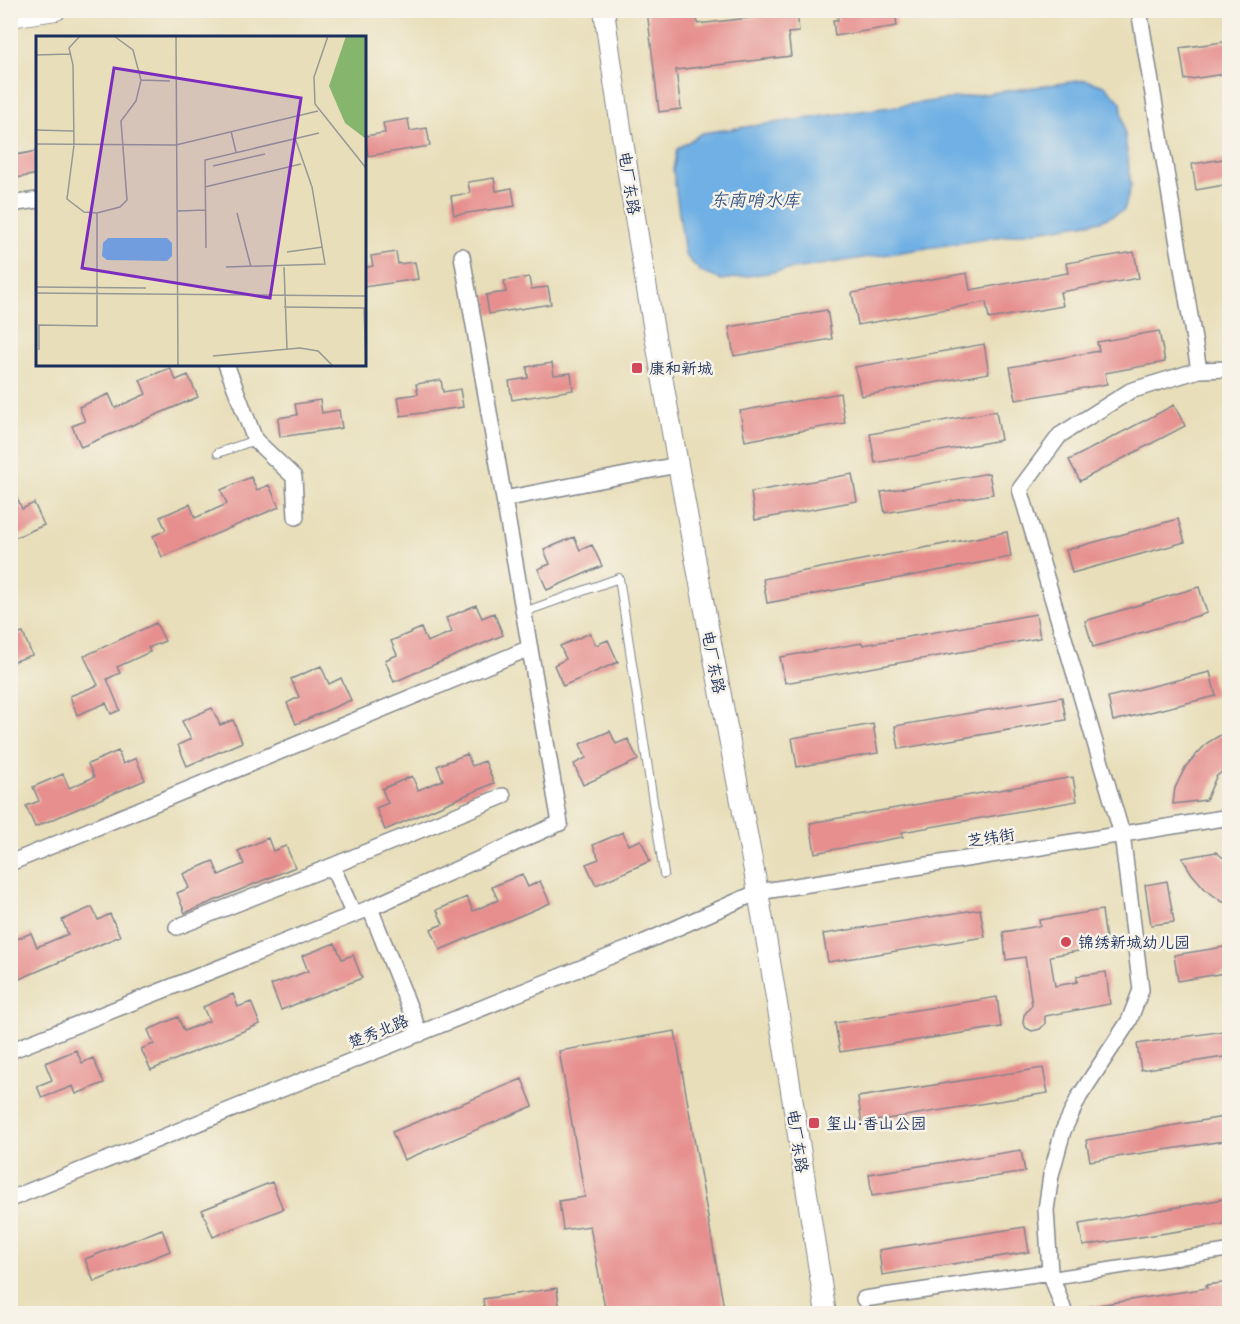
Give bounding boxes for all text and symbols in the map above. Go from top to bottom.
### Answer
inset map [36,36,366,366]
street label: 电厂东路 [614,149,648,216]
water label: 东南哨水库 [710,185,802,212]
place label: 康和新城 [649,355,713,379]
marker: 康和新城 [630,361,644,375]
street label: 电厂东路 [697,628,733,696]
street label: 芝纬街 [965,820,1016,852]
place label: 锦绣新城幼儿园 [1078,929,1190,953]
marker: 锦绣新城幼儿园 [1059,935,1073,949]
street label: 楚秀北路 [343,1007,412,1053]
street label: 电厂东路 [782,1107,816,1174]
place label: 玺山·香山公园 [826,1110,927,1134]
marker: 玺山·香山公园 [807,1116,821,1130]

